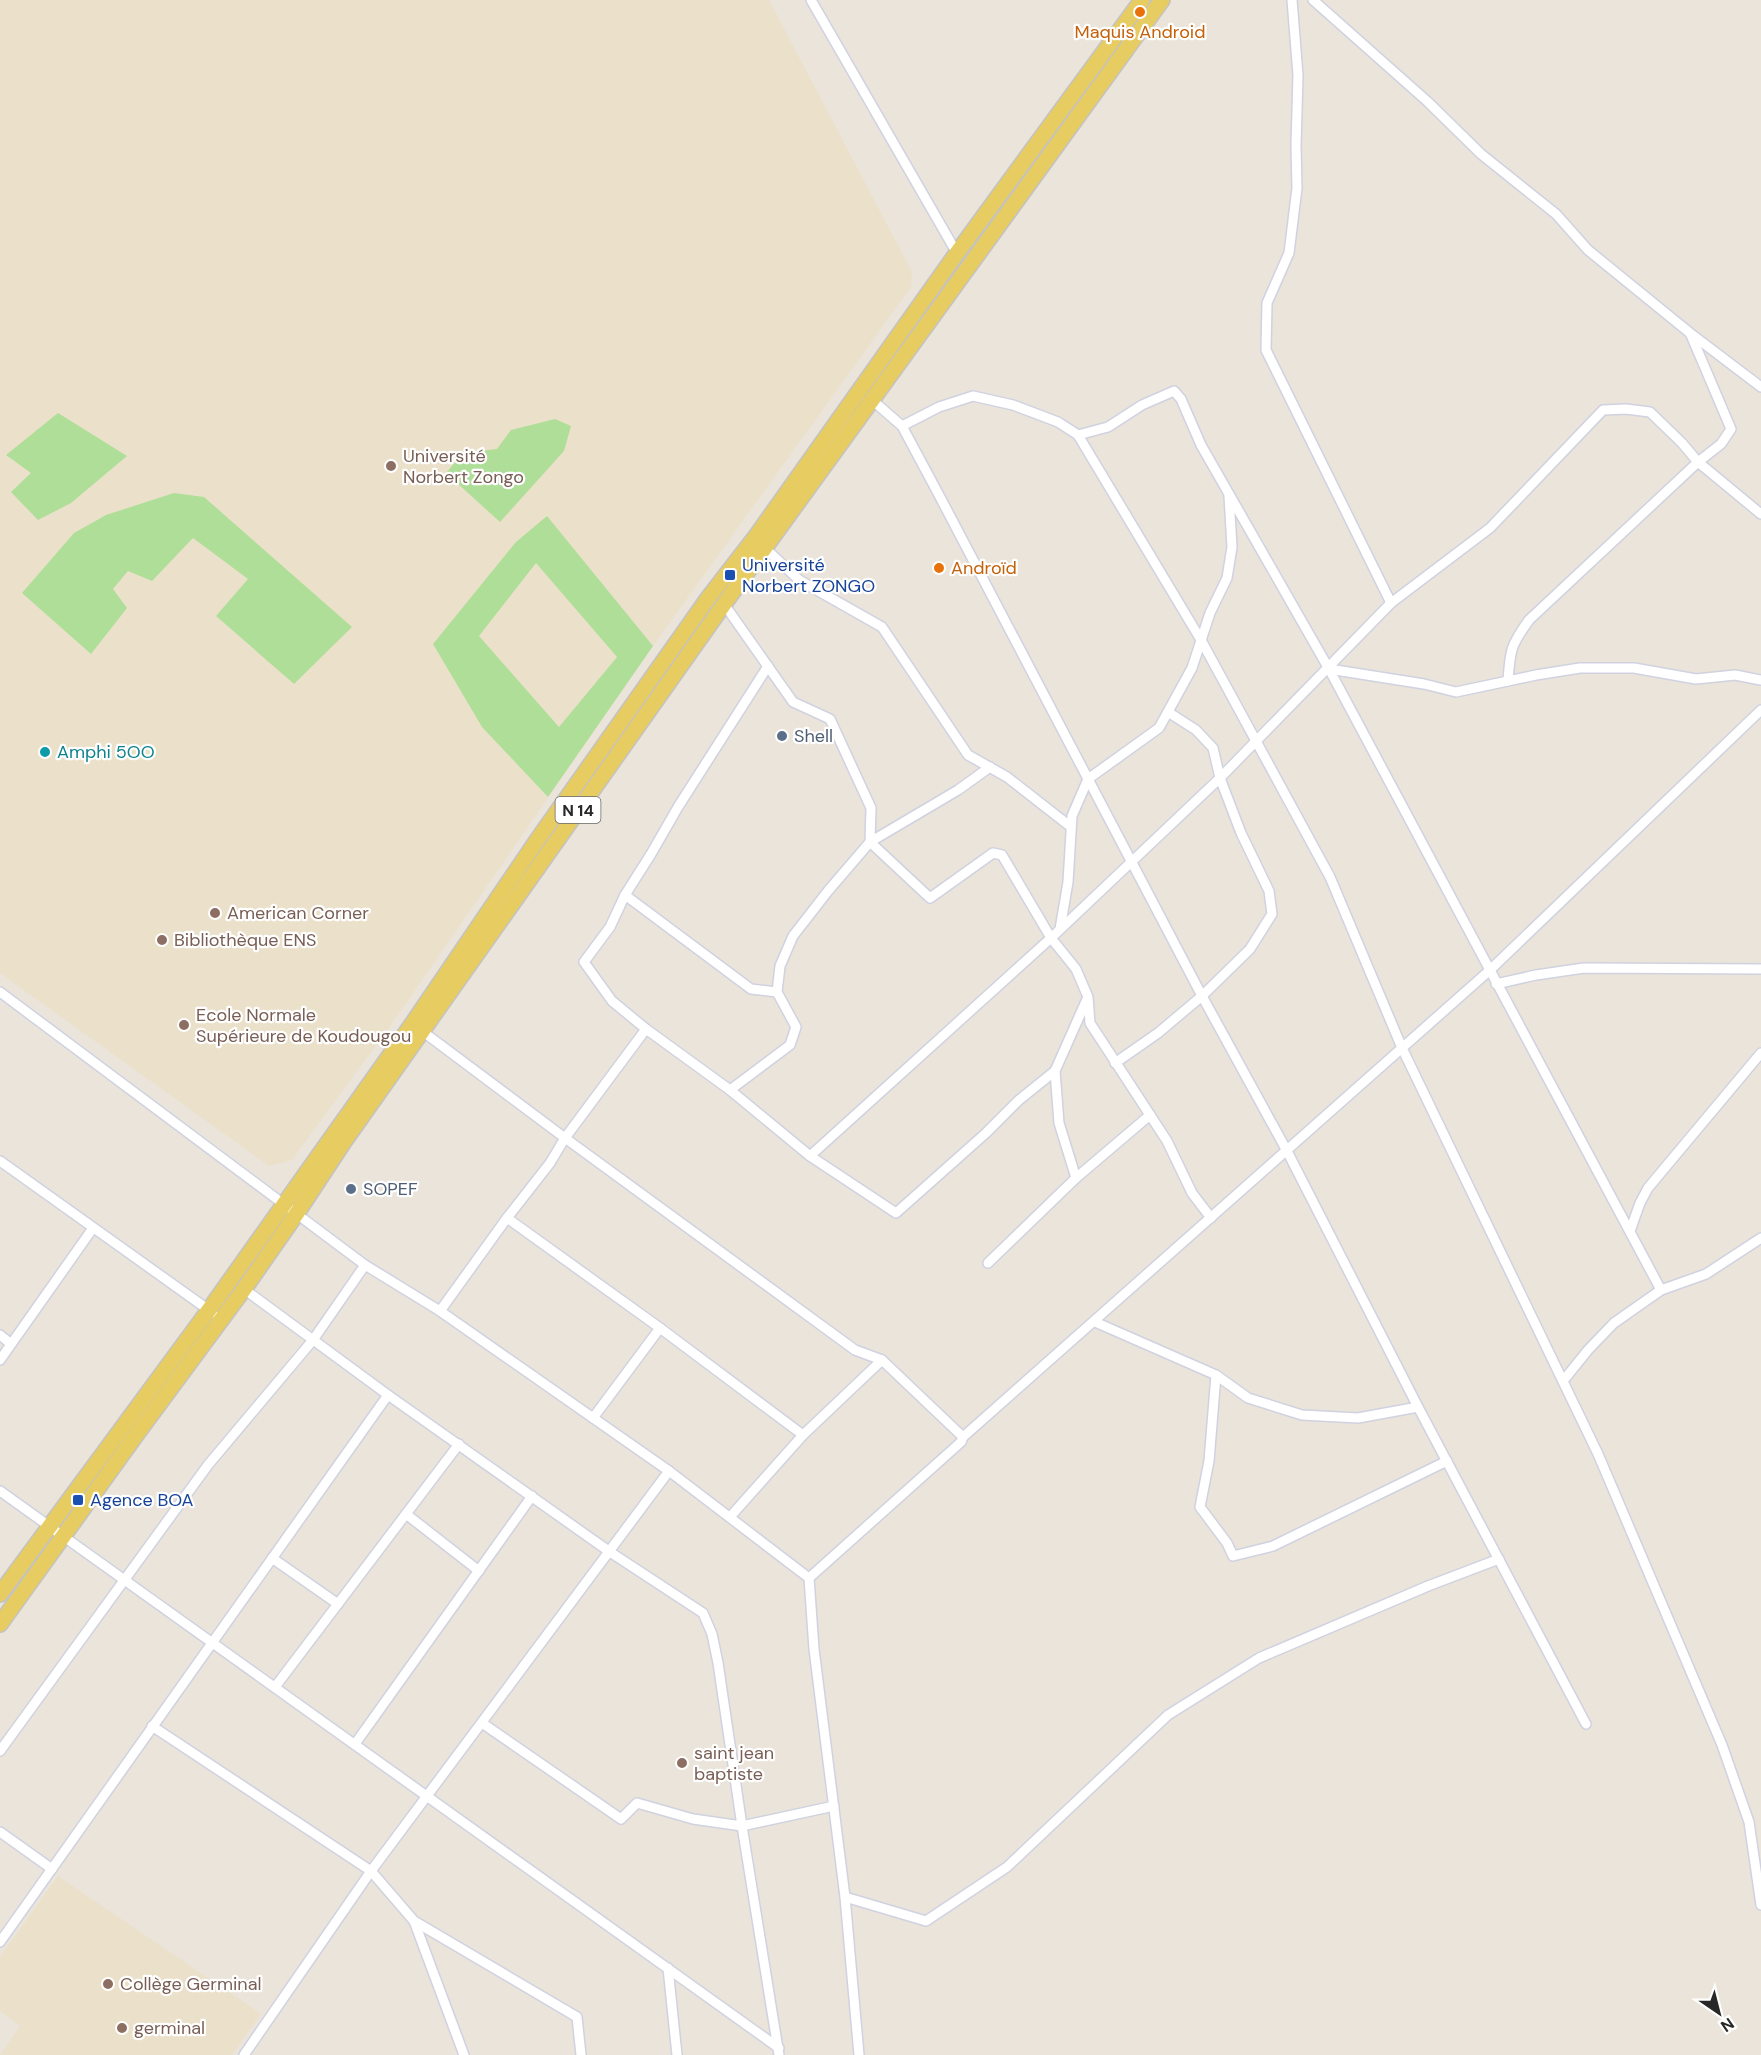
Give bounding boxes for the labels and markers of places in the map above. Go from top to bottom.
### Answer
marker: Maquis Android [1133,5,1147,19]
place label: Maquis Android [1075,20,1205,44]
place label: Université Norbert Zongo [403,444,524,489]
marker: Université Norbert Zongo [384,459,398,473]
place label: Université Norbert ZONGO [742,553,875,598]
place label: Androïd [951,556,1017,580]
marker: Androïd [932,561,946,575]
marker: Université Norbert ZONGO [723,568,737,582]
place label: Shell [794,724,833,748]
marker: Shell [775,729,789,743]
place label: Amphi 5OO [57,740,155,764]
marker: Amphi 5OO [38,745,52,759]
place label: American Corner [227,901,369,925]
marker: American Corner [208,906,222,920]
place label: Bibliothèque ENS [174,928,316,952]
marker: Bibliothèque ENS [155,933,169,947]
place label: Ecole Normale Supérieure de Koudougou [196,1003,411,1048]
marker: Ecole Normale Supérieure de Koudougou [177,1018,191,1032]
place label: SOPEF [363,1177,418,1201]
marker: SOPEF [344,1182,358,1196]
place label: Agence BOA [90,1488,193,1512]
marker: Agence BOA [71,1493,85,1507]
place label: saint jean baptiste [694,1741,774,1786]
marker: saint jean baptiste [675,1756,689,1770]
place label: Collège Germinal [120,1972,262,1996]
marker: Collège Germinal [101,1977,115,1991]
place label: germinal [134,2016,205,2040]
marker: germinal [115,2021,129,2035]

